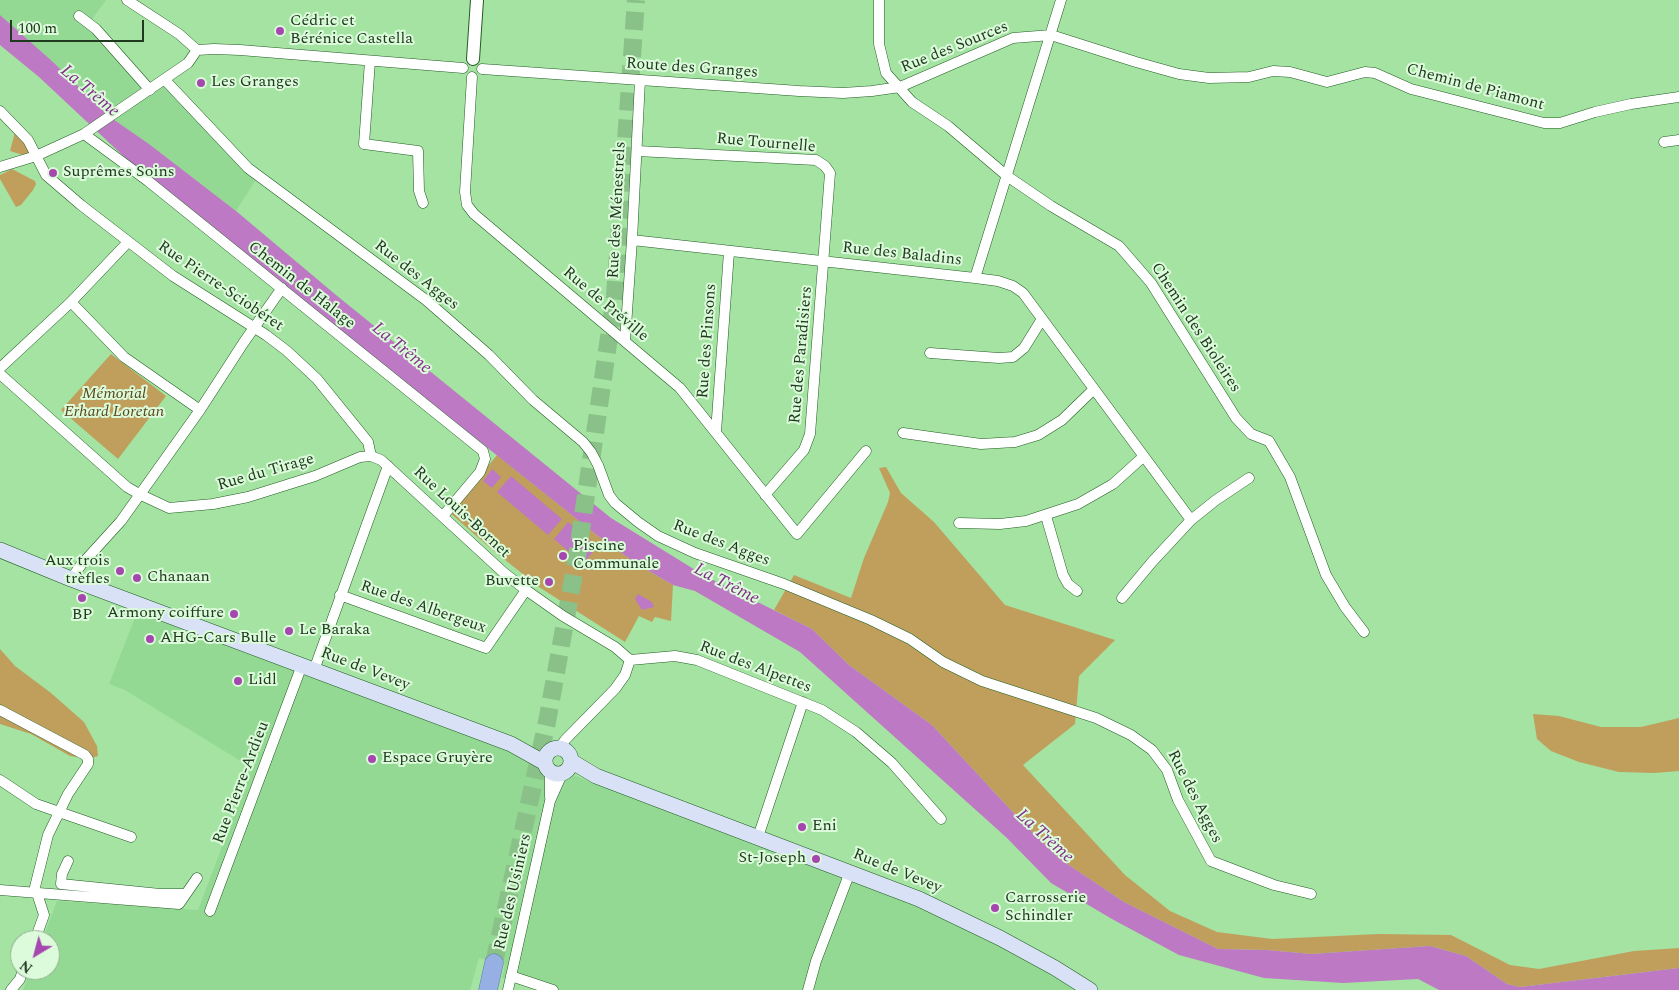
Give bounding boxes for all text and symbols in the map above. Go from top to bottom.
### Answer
scale bar [12,10,146,42]
place label: Cédric et Bérénice Castella [290,12,413,50]
text: 100 m [18,17,57,40]
street label: Rue des Sources [899,18,1011,78]
marker: Cédric et Bérénice Castella [274,25,286,37]
street label: Route des Granges [625,55,759,83]
street label: Chemin de Piamont [1404,60,1546,116]
water label: La Trême [55,61,123,123]
place label: Les Granges [211,73,299,93]
marker: Les Granges [195,77,207,89]
street label: Rue Tournelle [716,130,816,158]
street label: Rue des Ménestrels [605,141,631,279]
place label: Suprêmes Soins [63,163,175,183]
marker: Suprêmes Soins [47,167,59,179]
street label: Rue des Agges [370,237,462,315]
street label: Rue Pierre-Sciobéret [154,238,286,336]
street label: Chemin de Halage [244,238,358,334]
street label: Rue des Baladins [841,239,963,271]
street label: Chemin des Bioleires [1146,259,1244,397]
street label: Rue de Préville [558,264,652,346]
street label: Rue des Pinsons [694,283,722,399]
street label: Rue des Paradisiers [786,286,818,424]
water label: La Trême [367,318,435,380]
park label: Mémorial Erhard Loretan [64,385,164,423]
street label: Rue du Tirage [215,450,317,496]
street label: Rue Louis-Bornet [409,463,513,563]
street label: Rue des Agges [670,517,772,571]
place label: Piscine Communale [573,537,659,575]
marker: Piscine Communale [557,550,569,562]
place label: Aux trois trèfles [45,552,110,590]
water label: La Trême [690,559,762,611]
marker: Aux trois trèfles [114,565,126,577]
place label: Chanaan [147,568,210,588]
marker: Chanaan [131,572,143,584]
place label: Buvette [485,572,539,592]
marker: Buvette [543,576,555,588]
street label: Rue des Albergeux [358,577,488,639]
marker: BP [76,592,88,604]
place label: Armony coiffure [107,604,224,624]
place label: BP [72,606,92,626]
marker: Armony coiffure [228,608,240,620]
place label: Le Baraka [299,621,370,641]
marker: Le Baraka [283,625,295,637]
place label: AHG-Cars Bulle [160,629,277,649]
marker: AHG-Cars Bulle [144,633,156,645]
street label: Rue des Alpettes [696,638,814,698]
street label: Rue de Vevey [318,644,412,696]
place label: Lidl [248,671,277,691]
marker: Lidl [232,675,244,687]
street label: Rue Pierre-Ardieu [210,719,274,847]
street label: Rue des Agges [1162,747,1226,847]
place label: Espace Gruyère [382,749,493,769]
marker: Espace Gruyère [366,753,378,765]
water label: La Trême [1011,805,1077,869]
place label: Eni [812,817,837,837]
marker: Eni [796,821,808,833]
street label: Rue des Usiniers [491,832,537,952]
street label: Rue de Vevey [850,846,944,898]
place label: St-Joseph [738,849,806,869]
marker: St-Joseph [810,853,822,865]
place label: Carrosserie Schindler [1005,889,1086,927]
marker: Carrosserie Schindler [989,902,1001,914]
north arrow [10,930,60,980]
text: N [15,955,37,978]

